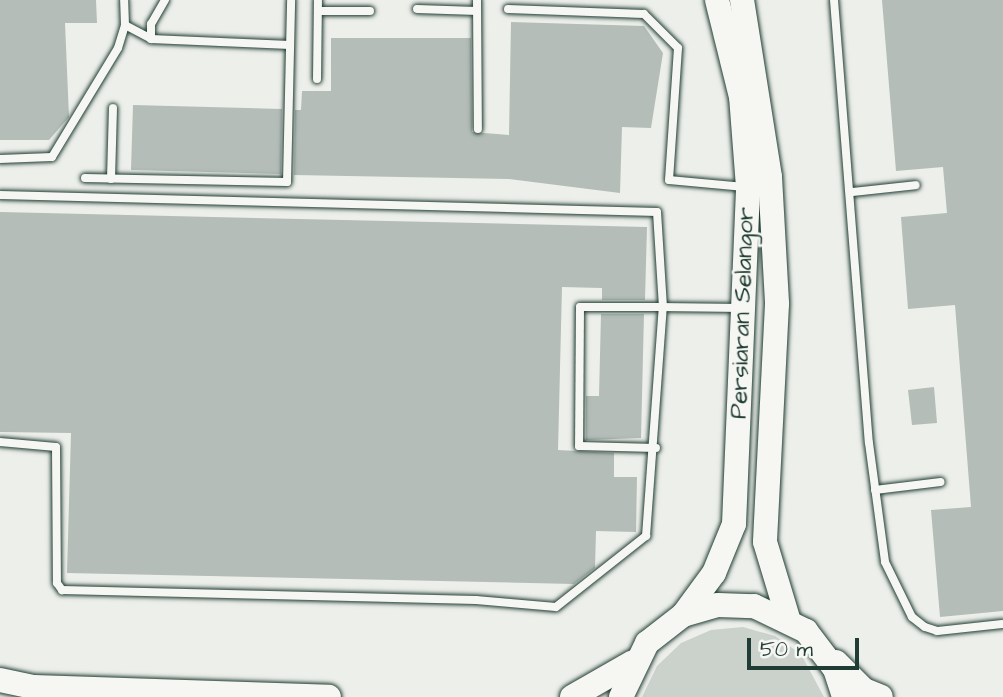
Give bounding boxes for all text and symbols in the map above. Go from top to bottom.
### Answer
street label: Persiaran Selangor [725,207,761,419]
scale bar [751,624,863,668]
text: 50 m [760,635,813,664]

